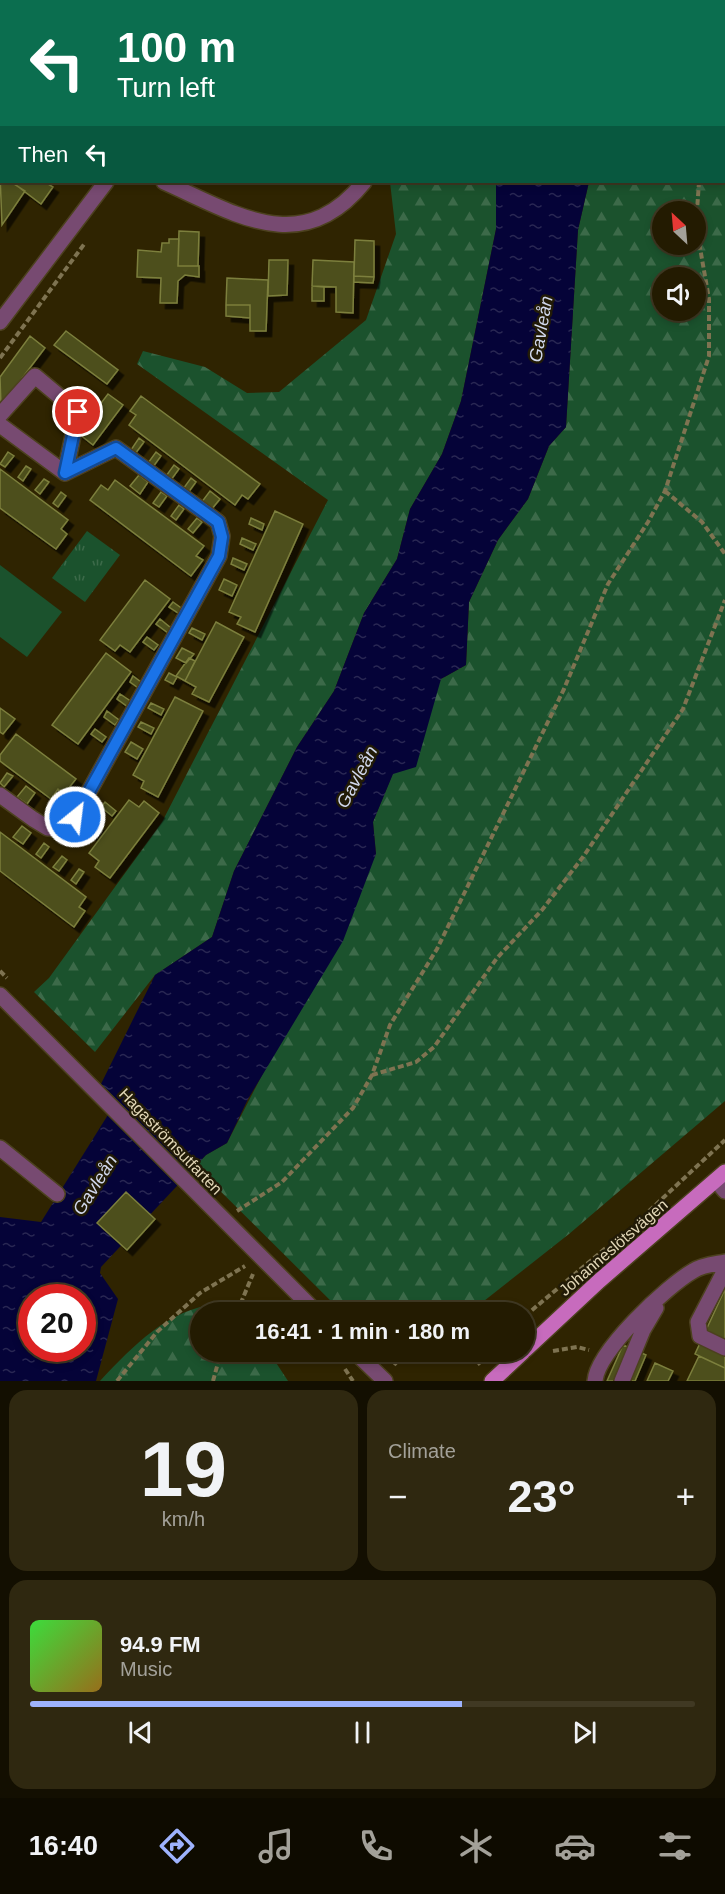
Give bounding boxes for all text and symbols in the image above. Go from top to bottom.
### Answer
icon: left [18,24,96,102]
text: 100 m [117,24,236,71]
text: Turn left [117,73,215,103]
icon: left [80,138,113,171]
text: Then [18,142,68,167]
north arrow [652,201,706,255]
map controls [652,201,706,321]
button: sound [652,267,706,321]
water label: Gavleån [525,294,557,364]
pin [52,386,103,437]
icon: arrive [61,395,94,428]
water label: Gavleån [332,743,382,811]
position arrow [43,785,107,849]
street label: Hagaströmsutfarten [116,1085,226,1198]
water label: Gavleån [69,1151,121,1219]
street label: Johanneslötsvägen [556,1196,671,1299]
speed limit sign: 20 [18,1284,96,1362]
text: 16:41 · 1 min · 180 m [255,1319,470,1344]
text: 19 [140,1425,227,1513]
text: Climate [388,1440,456,1462]
text: 23° [507,1471,576,1522]
text: − [388,1478,407,1515]
text: + [676,1478,695,1515]
text: km/h [162,1508,205,1530]
text: 94.9 FM [120,1632,201,1657]
text: Music [120,1658,172,1680]
icon: previous [124,1716,157,1749]
icon: pause [346,1716,379,1749]
icon: next [568,1716,601,1749]
icon: directions [156,1825,198,1867]
icon: music [255,1825,297,1867]
icon: phone [355,1825,397,1867]
icon: climate [455,1825,497,1867]
icon: car [554,1825,596,1867]
icon: filters [654,1825,696,1867]
text: 16:40 [29,1831,98,1861]

